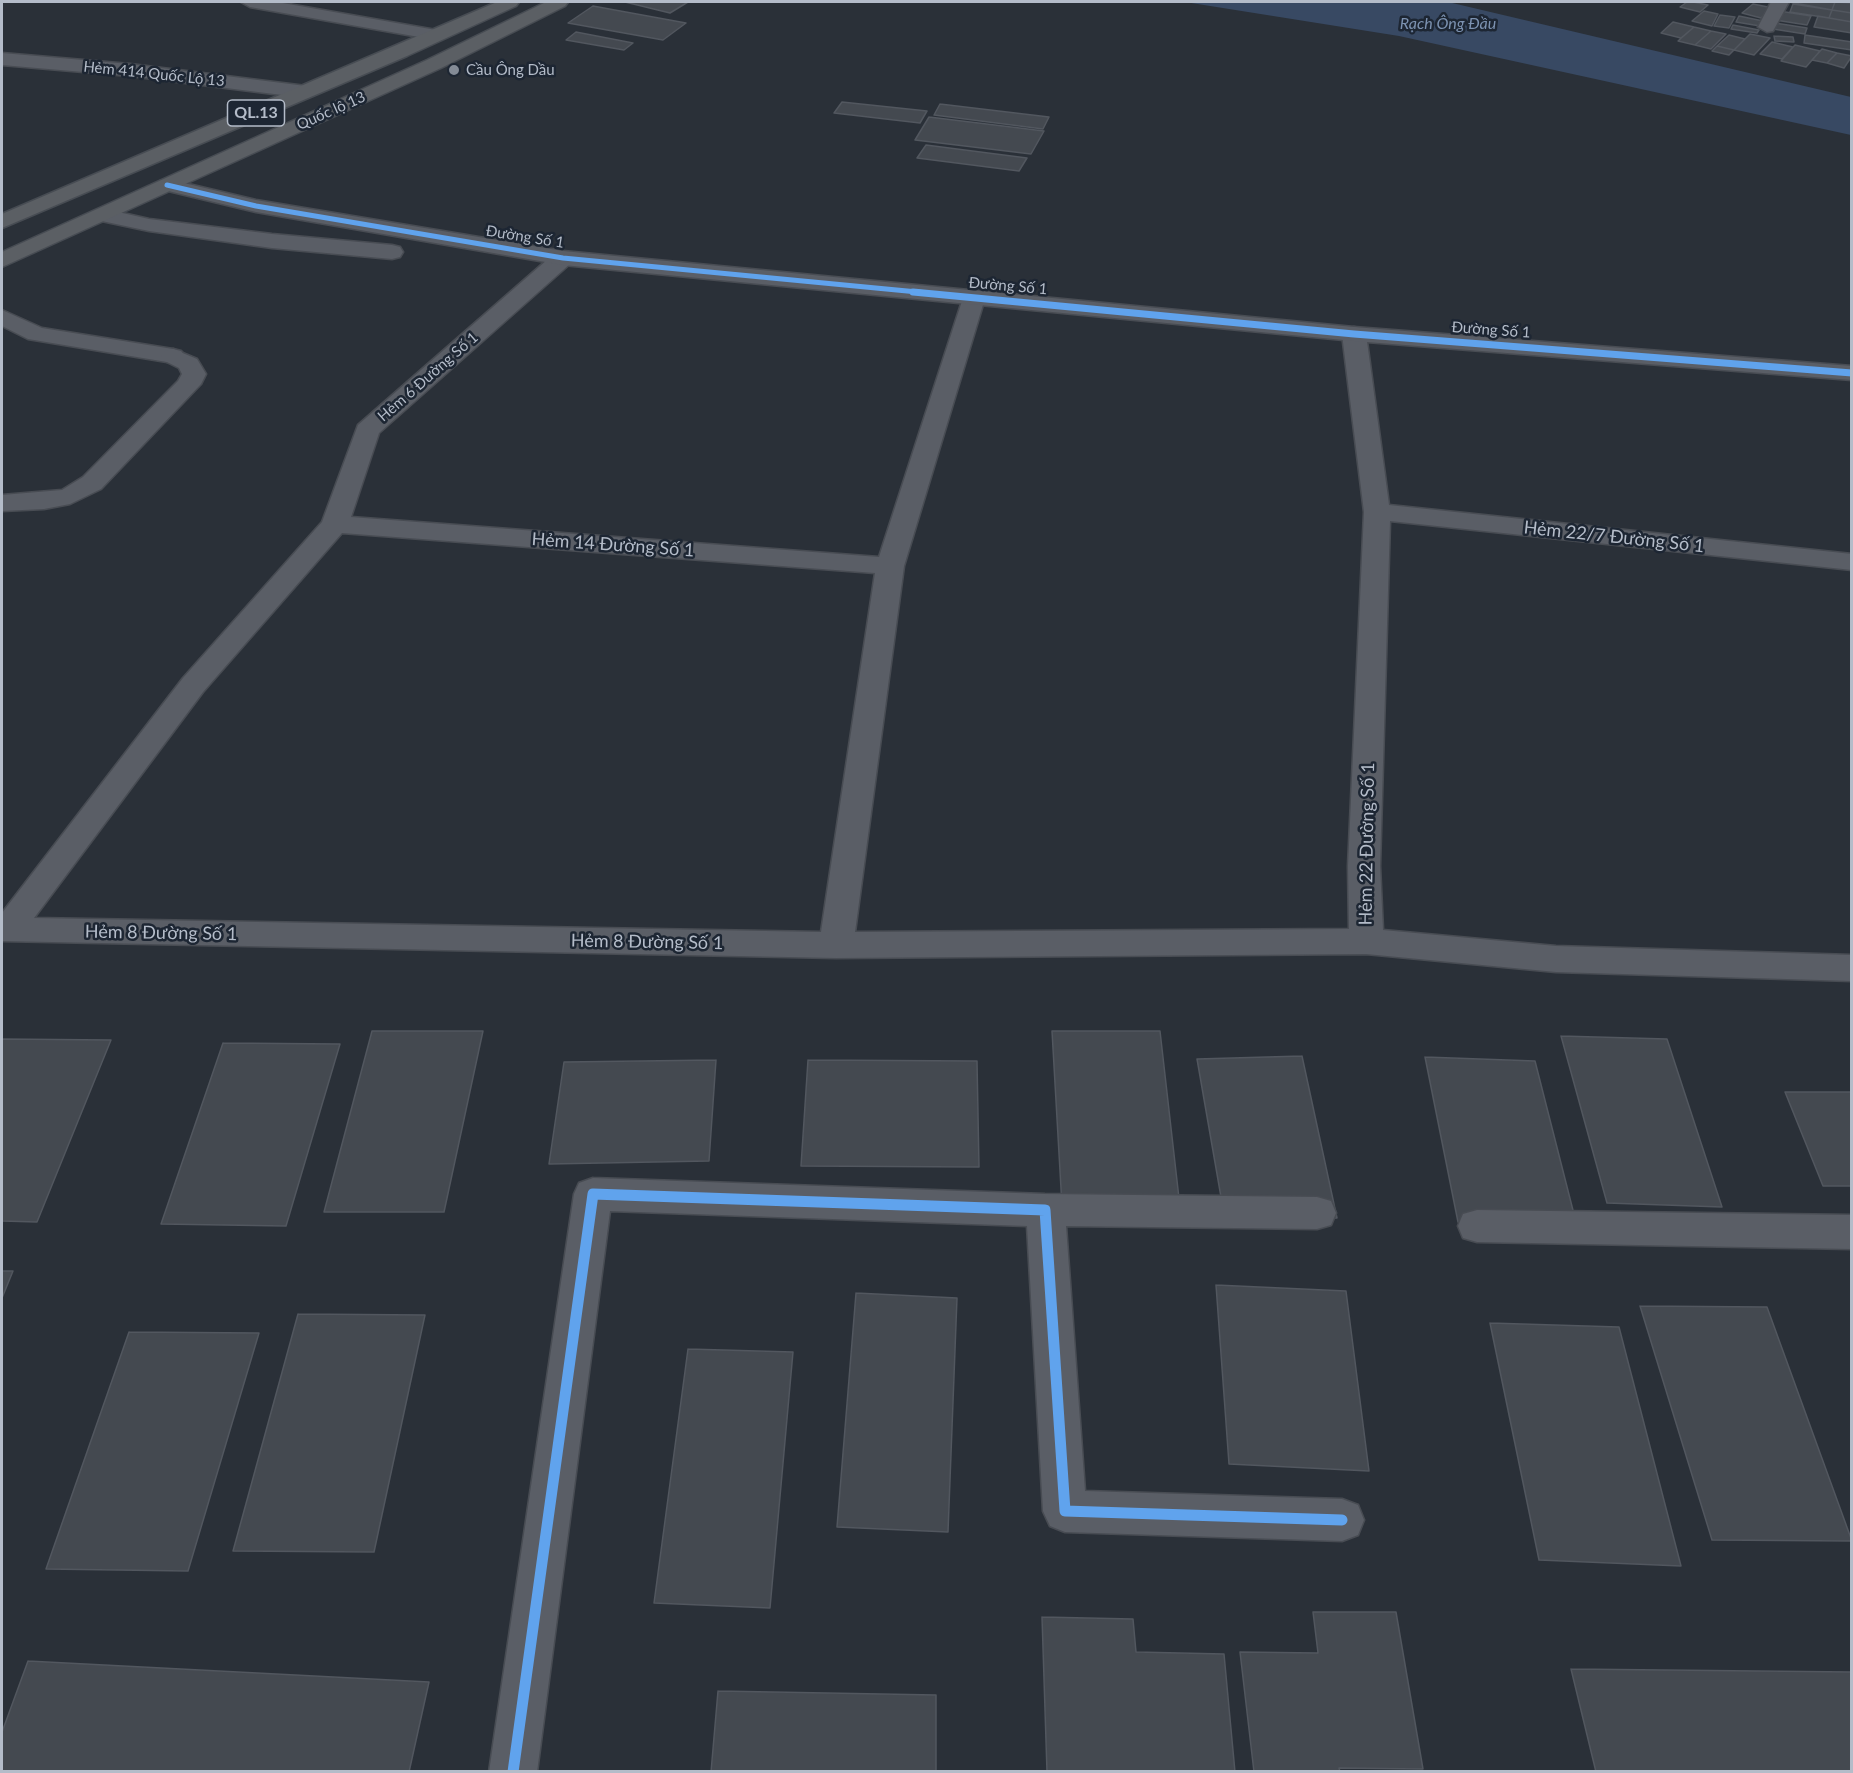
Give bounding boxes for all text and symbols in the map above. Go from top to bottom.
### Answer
water label: Rạch Ông Đầu [1400,14,1496,34]
street label: Hẻm 414 Quốc Lộ 13 [82,58,226,90]
place label: Cầu Ông Dầu [466,61,555,79]
marker: Cầu Ông Dầu [447,63,461,77]
street label: Quốc lộ 13 [294,88,368,134]
road number: QL.13 [228,100,284,126]
street label: Đường Số 1 [484,222,566,252]
street label: Đường Số 1 [968,274,1048,298]
street label: Đường Số 1 [1451,318,1531,342]
street label: Hẻm 6 Đường Số 1 [374,329,482,425]
street label: Hẻm 22/7 Đường Số 1 [1523,517,1705,557]
street label: Hẻm 14 Đường Số 1 [531,529,695,561]
street label: Hẻm 22 Đường Số 1 [1355,762,1379,926]
street label: Hẻm 8 Đường Số 1 [85,921,237,945]
street label: Hẻm 8 Đường Số 1 [571,930,723,954]

